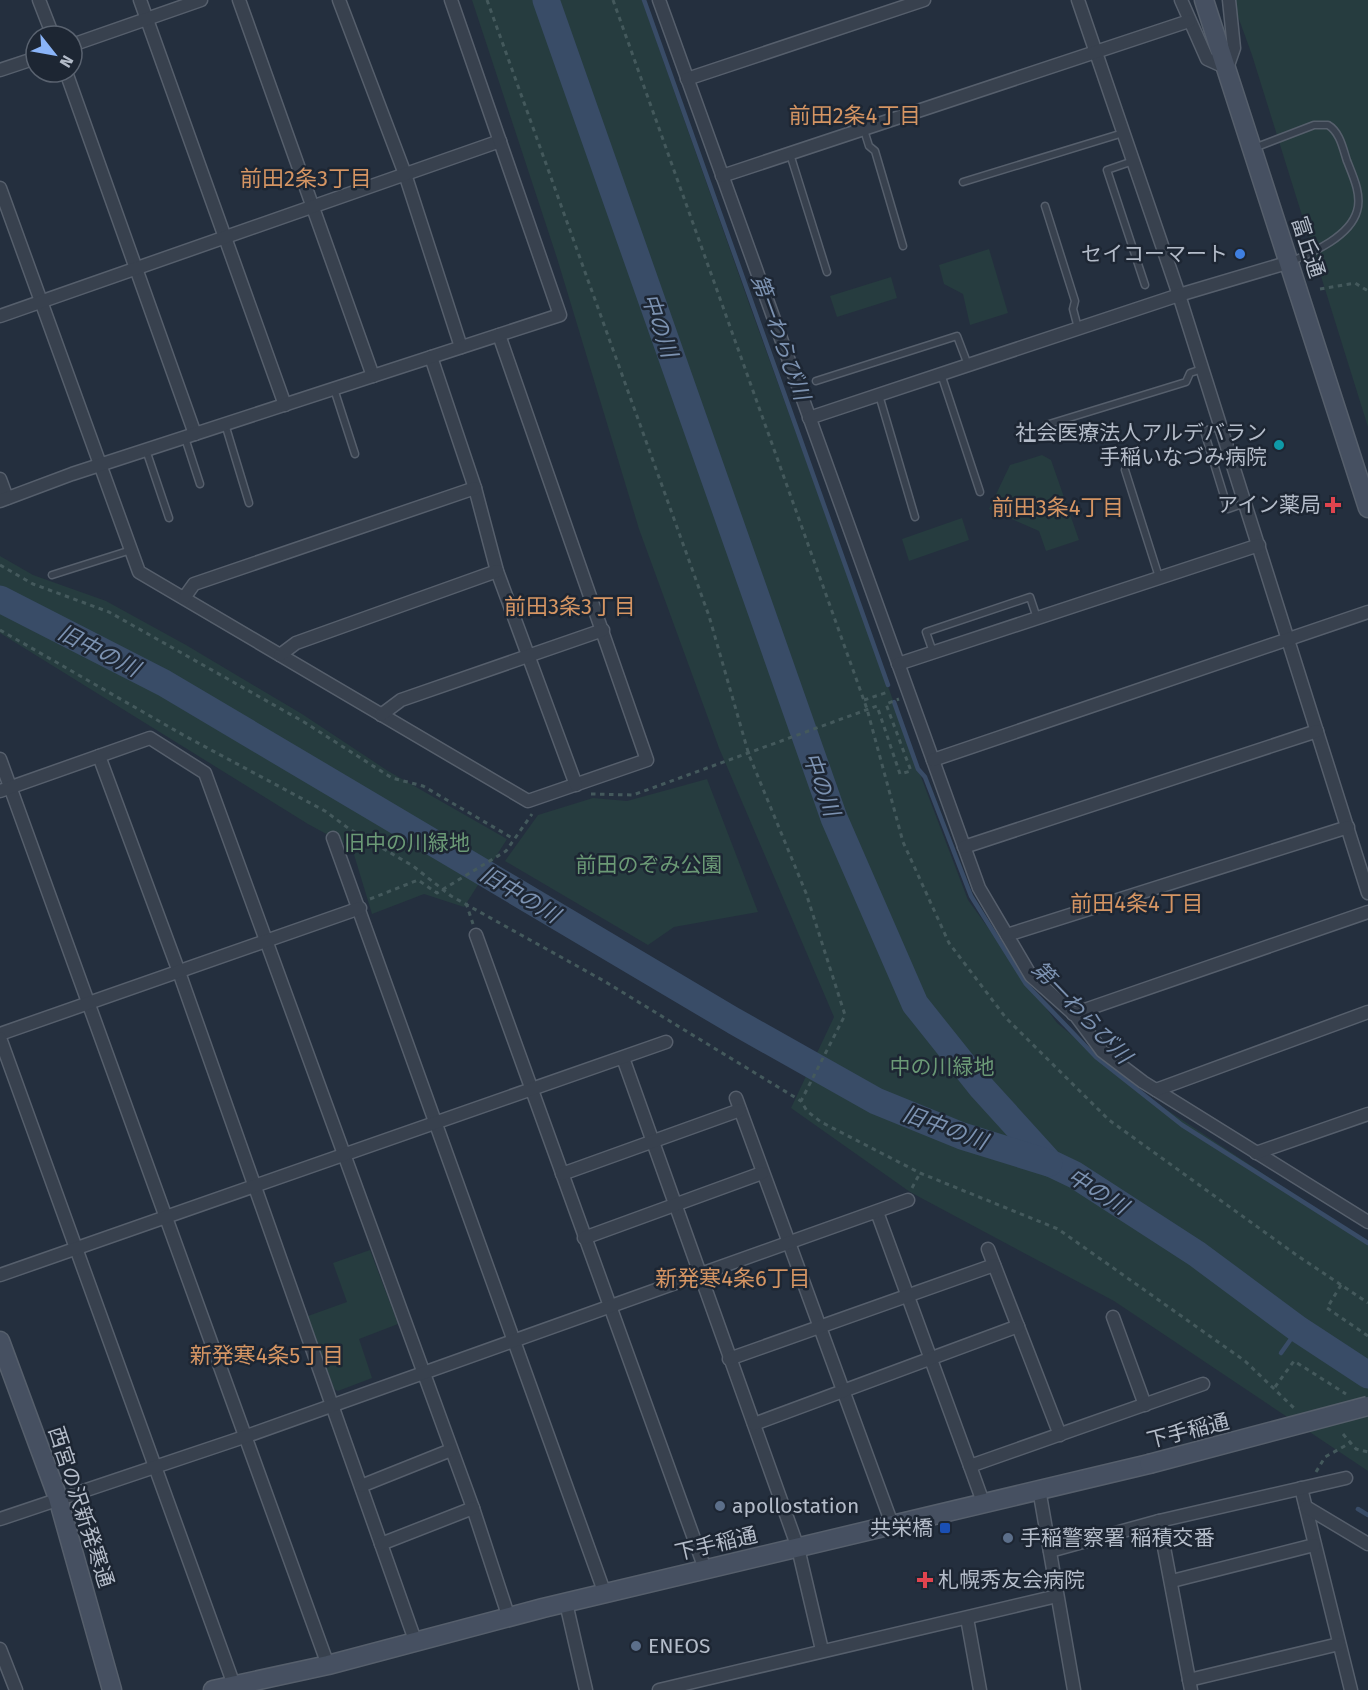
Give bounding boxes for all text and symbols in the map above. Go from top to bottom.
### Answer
north arrow [24,24,84,84]
text: N [56,52,77,71]
district label: 前田2条4丁目 [789,102,921,129]
district label: 前田2条3丁目 [240,165,372,192]
street label: 富丘通 [1286,213,1330,281]
place label: セイコーマート [1081,241,1228,267]
marker: セイコーマート [1233,247,1247,261]
water label: 第一わらび川 [745,271,816,406]
water label: 中の川 [636,290,684,363]
place label: 社会医療法人アルデバラン 手稲いなづみ病院 [1015,420,1267,470]
marker: 社会医療法人アルデバラン 手稲いなづみ病院 [1272,438,1286,452]
place label: アイン薬局 [1217,492,1321,518]
district label: 前田3条4丁目 [992,494,1124,521]
marker: アイン薬局 [1326,498,1340,512]
district label: 前田3条3丁目 [504,593,636,620]
water label: 旧中の川 [53,618,146,683]
water label: 中の川 [798,749,846,822]
park label: 旧中の川緑地 [344,830,470,856]
park label: 前田のぞみ公園 [576,852,723,878]
water label: 旧中の川 [475,860,566,930]
district label: 前田4条4丁目 [1070,890,1204,917]
water label: 第一わらび川 [1026,955,1139,1071]
park label: 中の川緑地 [890,1054,995,1080]
water label: 旧中の川 [899,1100,993,1156]
water label: 中の川 [1063,1162,1135,1221]
district label: 新発寒4条6丁目 [655,1265,811,1292]
district label: 新発寒4条5丁目 [190,1342,344,1369]
street label: 下手稲通 [1144,1408,1232,1454]
street label: 西宮の沢新発寒通 [43,1423,119,1591]
place label: apollostation [732,1493,859,1519]
marker: apollostation [713,1499,727,1513]
place label: 共栄橋 [870,1515,933,1541]
marker: 共栄橋 [938,1521,952,1535]
street label: 下手稲通 [672,1522,760,1566]
place label: 手稲警察署 稲積交番 [1020,1525,1215,1551]
marker: 手稲警察署 稲積交番 [1001,1531,1015,1545]
place label: 札幌秀友会病院 [938,1567,1085,1593]
marker: 札幌秀友会病院 [916,1571,934,1589]
place label: ENEOS [648,1633,711,1659]
marker: ENEOS [629,1639,643,1653]

